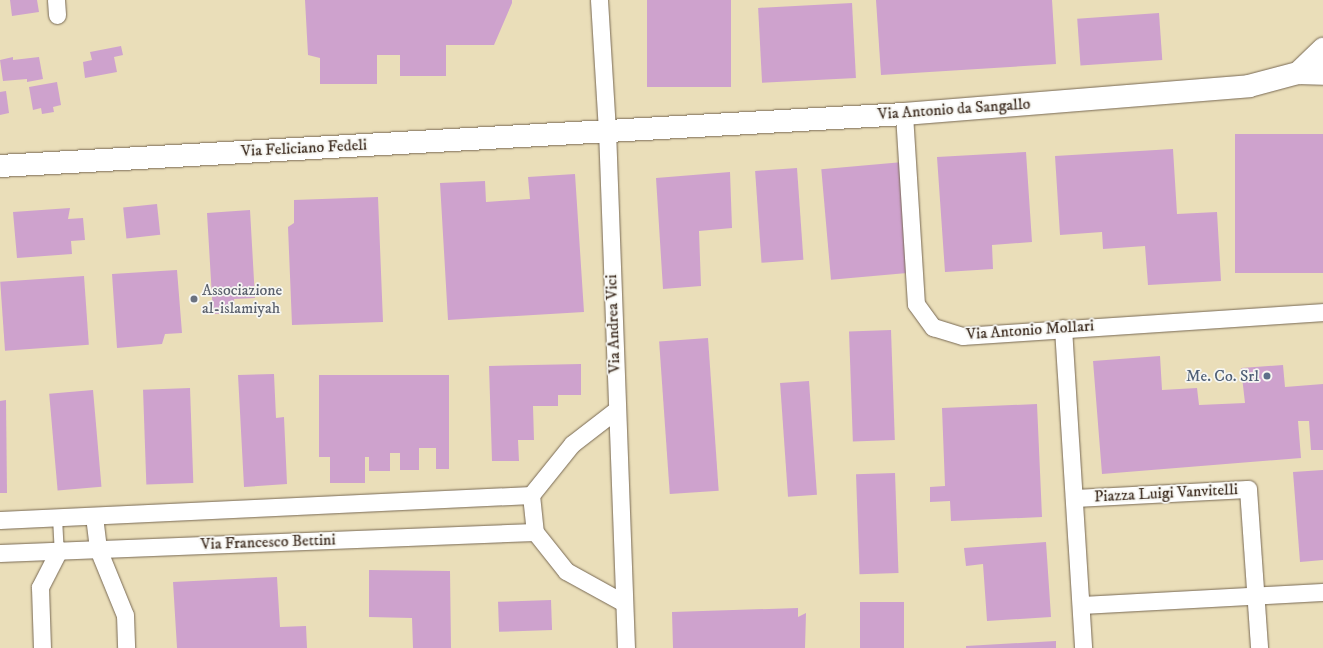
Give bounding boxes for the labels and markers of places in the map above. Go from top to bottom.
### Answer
place label: Associazione al-islamiyah [202,280,282,318]
marker: Associazione al-islamiyah [189,294,199,304]
place label: Me. Co. Srl [1186,366,1259,386]
marker: Me. Co. Srl [1262,371,1272,381]

